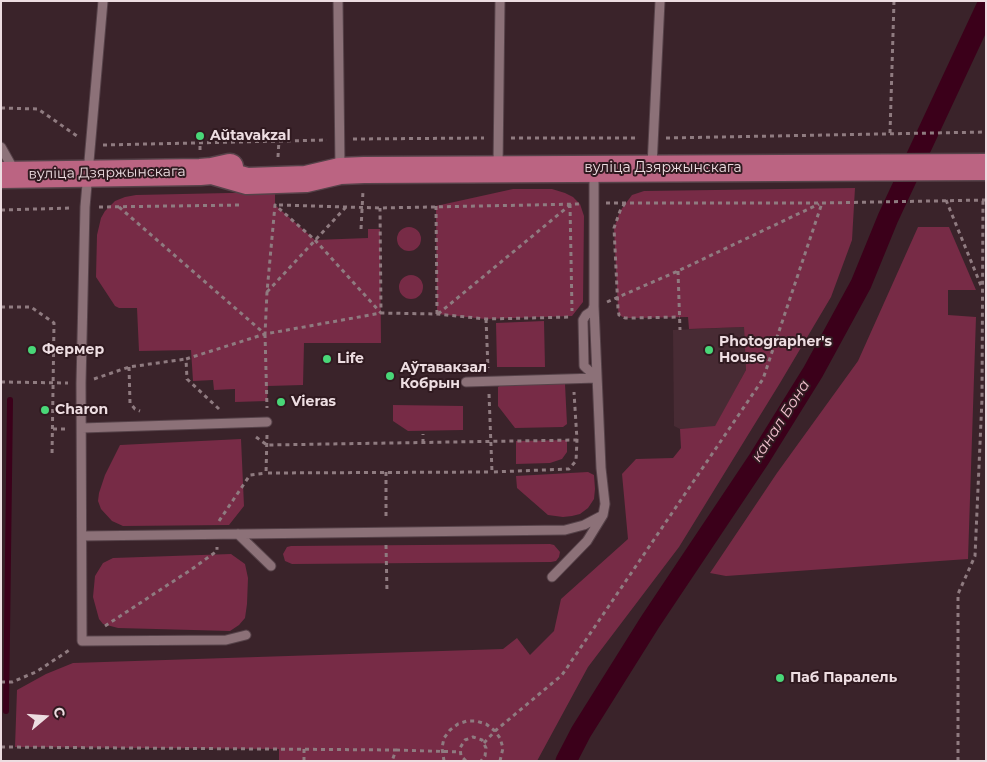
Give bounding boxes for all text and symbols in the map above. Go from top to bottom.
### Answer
place label: Aŭtavakzal [210,128,291,144]
marker: Aŭtavakzal [194,130,206,142]
street label: вуліца Дзяржынскага [584,160,742,176]
street label: вуліца Дзяржынскага [28,163,186,183]
place label: Photographer's House [719,334,832,367]
place label: Фермер [42,342,104,358]
marker: Фермер [26,344,38,356]
marker: Photographer's House [703,344,715,356]
place label: Life [337,351,364,367]
marker: Life [321,353,333,365]
place label: Аўтавакзал Кобрын [400,360,487,392]
marker: Аўтавакзал Кобрын [384,370,396,382]
water label: канал Бона [748,377,814,465]
place label: Vieras [291,394,336,410]
marker: Vieras [275,396,287,408]
place label: Charon [55,402,108,418]
marker: Charon [39,404,51,416]
place label: Паб Паралель [790,670,897,686]
marker: Паб Паралель [774,672,786,684]
north arrow [20,692,70,742]
text: С [49,705,69,720]

